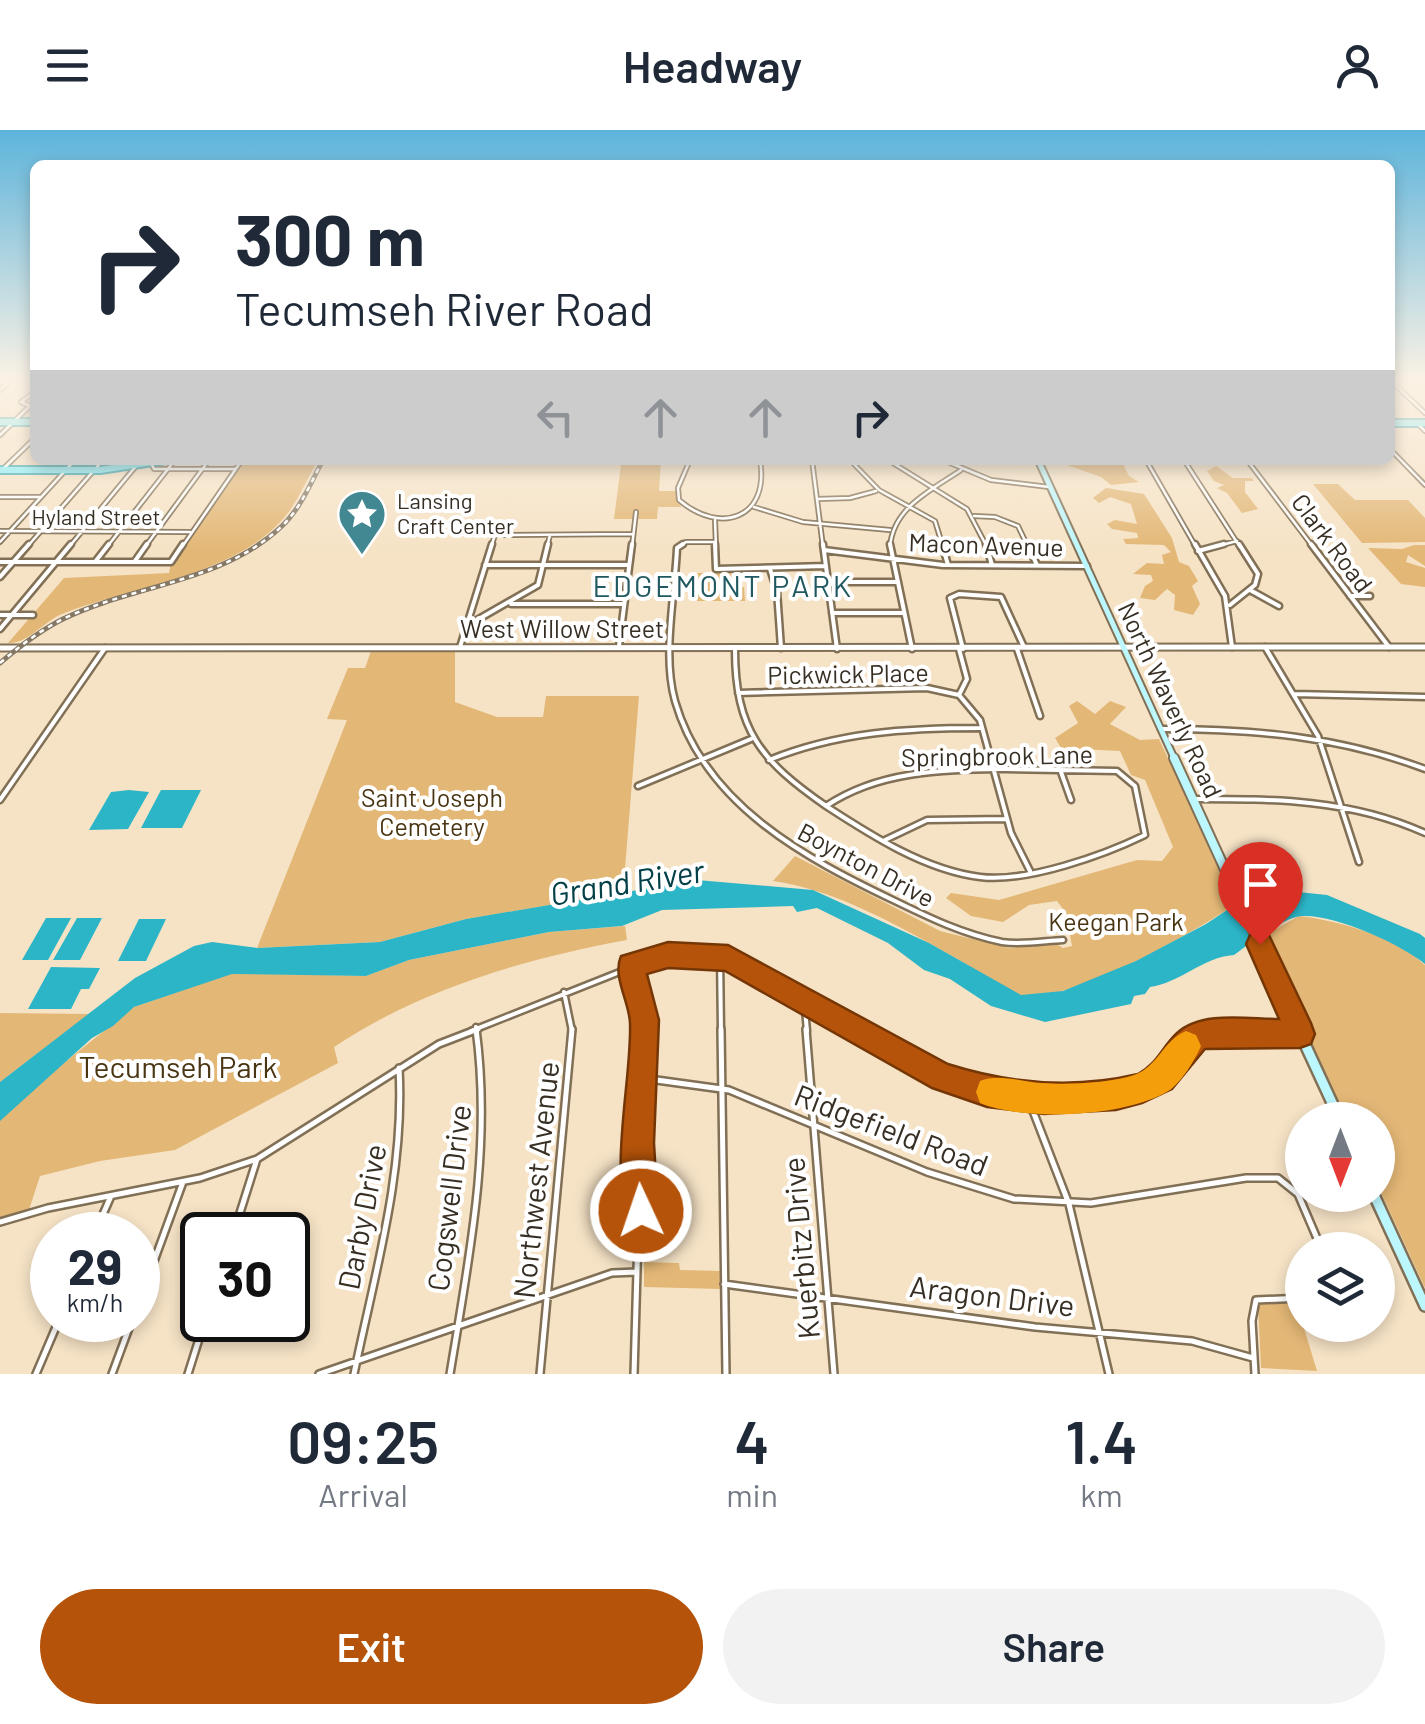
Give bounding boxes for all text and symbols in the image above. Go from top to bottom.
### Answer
icon: menu [40,38,95,93]
text: Headway [623,38,802,92]
icon: person [1330,38,1385,93]
text: 300 m [235,196,425,280]
icon: right [70,200,200,330]
text: Tecumseh River Road [235,281,654,335]
icon: left [528,390,583,445]
icon: ahead [633,390,688,445]
icon: ahead [738,390,793,445]
icon: right [843,390,898,445]
place label: Lansing Craft Center [397,487,514,538]
street label: Clark Road [1286,487,1380,598]
place icon: Lansing Craft Center [336,488,388,556]
street label: Hyland Street [31,503,161,529]
street label: Macon Avenue [908,526,1064,562]
district label: EDGEMONT PARK [592,567,854,603]
street label: North Waverly Road [1112,597,1229,802]
street label: West Willow Street [460,613,664,643]
street label: Pickwick Place [767,657,929,689]
street label: Springbrook Lane [901,738,1093,772]
park label: Saint Joseph Cemetery [361,782,503,841]
street label: Boynton Drive [793,816,940,913]
pin [1218,842,1303,945]
water label: Grand River [547,850,708,912]
icon: arrive [1233,857,1288,912]
park label: Keegan Park [1048,906,1184,936]
park label: Tecumseh Park [79,1048,278,1084]
street label: Northwest Avenue [505,1059,565,1300]
street label: Ridgefield Road [790,1076,994,1183]
street label: Cogswell Drive [419,1102,477,1293]
north arrow [1285,1102,1395,1212]
map controls [1285,1102,1395,1342]
street label: Darby Drive [329,1141,393,1292]
street label: Kuerbitz Drive [774,1156,826,1341]
position arrow [589,1159,693,1263]
speed limit sign: 30 [180,1212,310,1342]
button: layers [1285,1232,1395,1342]
text: 29 [68,1235,122,1295]
street label: Aragon Drive [908,1267,1077,1323]
text: km/h [67,1287,123,1317]
text: 09:25 [287,1404,439,1476]
text: 4 [735,1404,770,1476]
text: 1.4 [1065,1404,1138,1476]
text: Arrival [318,1475,408,1513]
text: min [726,1475,778,1513]
text: km [1080,1475,1123,1513]
button: Exit [40,1589,703,1704]
button: Share [723,1589,1385,1704]

